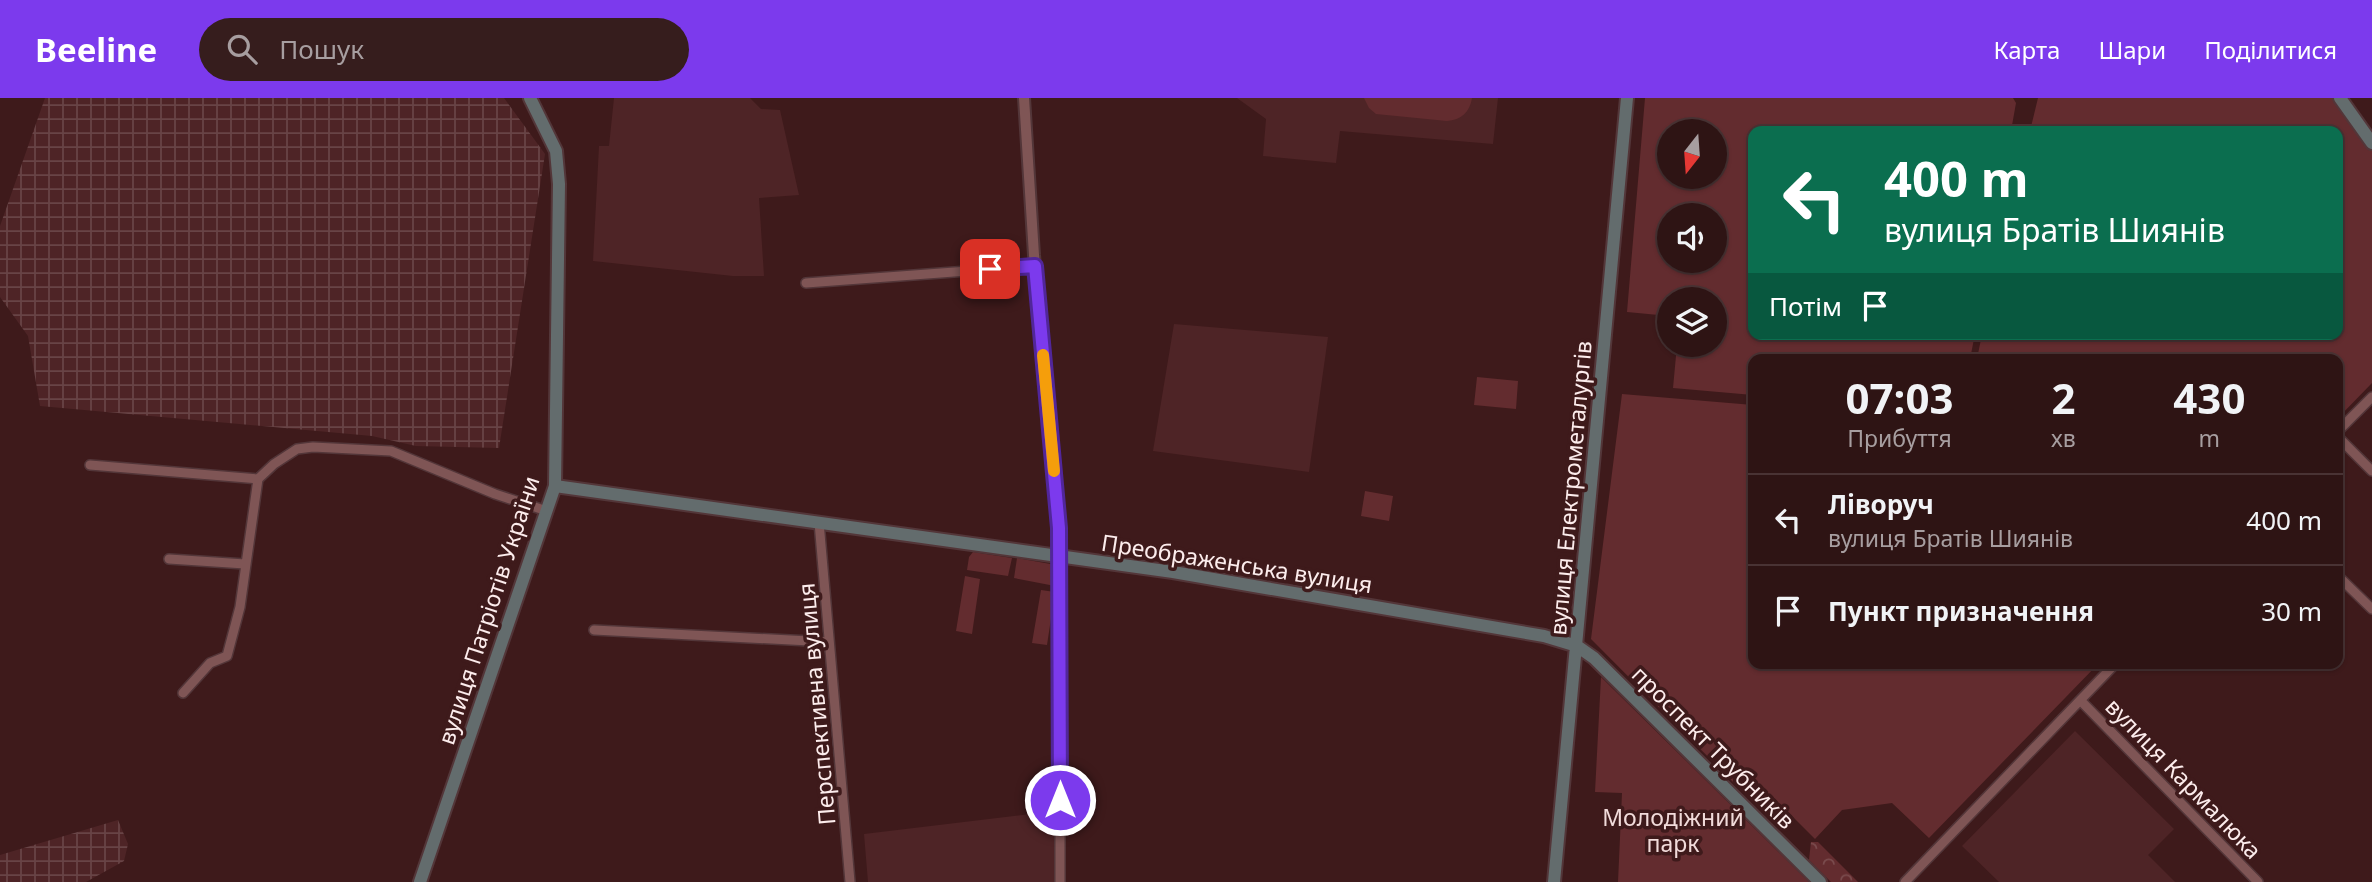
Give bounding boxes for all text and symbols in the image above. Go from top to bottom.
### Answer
search box [199,18,689,81]
text: Beeline [35,27,157,72]
icon: search [223,30,261,68]
text: Пошук [279,31,364,67]
text: Карта [1993,33,2060,66]
text: Шари [2098,33,2166,66]
text: Поділитися [2204,33,2337,66]
north arrow [1657,119,1727,189]
map controls [1657,119,1727,357]
text: 400 m [1884,145,2029,211]
icon: left [1769,154,1860,245]
button: sound [1657,203,1727,273]
text: вулиця Братів Шиянів [1884,208,2225,251]
pin [960,239,1020,299]
icon: arrive [971,250,1009,288]
button: layers [1657,287,1727,357]
icon: arrive [1856,287,1894,325]
text: Потім [1769,288,1842,324]
street label: вулиця Електрометалургів [1541,339,1599,637]
text: 07:03 [1846,369,1953,426]
text: 2 [2051,369,2075,426]
text: 430 [2173,369,2245,426]
text: Прибуття [1847,422,1952,454]
text: хв [2051,422,2076,454]
text: m [2199,422,2220,454]
street label: вулиця Патріотів України [429,472,547,748]
text: Ліворуч [1828,486,1934,522]
icon: left [1769,501,1807,539]
text: 400 m [2246,502,2322,538]
text: вулиця Братів Шиянів [1828,522,2073,554]
street label: Преображенська вулиця [1099,526,1375,600]
street label: Перспективна вулиця [789,582,843,826]
icon: arrive [1769,592,1807,630]
text: Пункт призначення [1828,593,2094,629]
text: 30 m [2261,593,2322,629]
street label: проспект Трубників [1625,658,1803,836]
street label: вулиця Кармалюка [2099,691,2269,865]
position arrow [1023,763,1097,837]
park label: Молодіжний парк [1602,801,1744,859]

